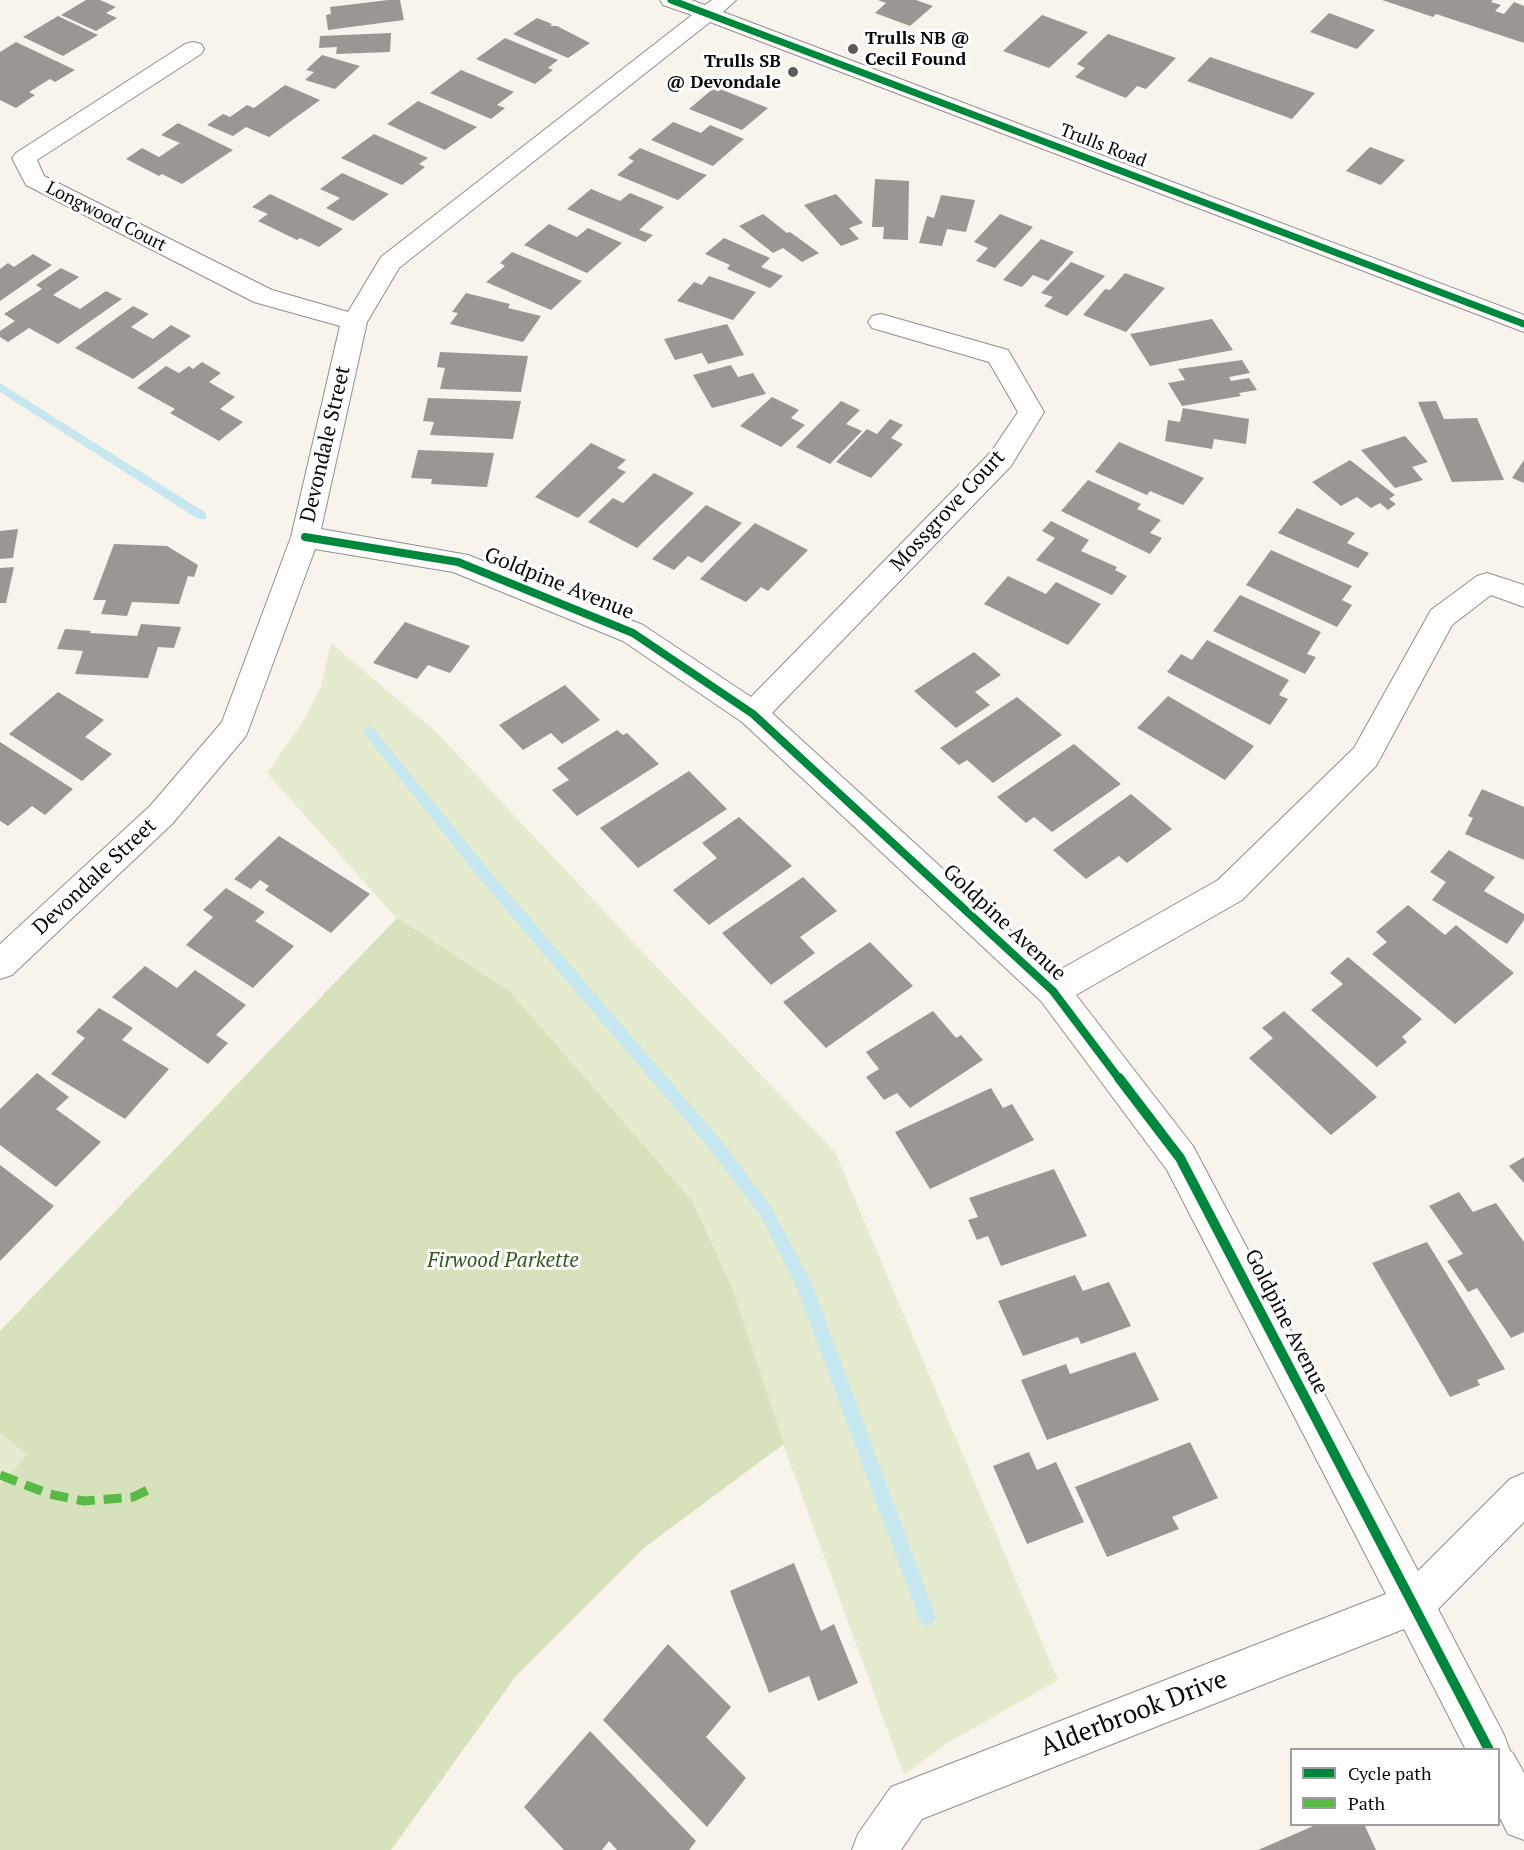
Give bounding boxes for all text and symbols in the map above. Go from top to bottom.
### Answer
place label: Trulls NB @ Cecil Found [865,28,970,70]
marker: Trulls NB @ Cecil Found [846,42,860,56]
place label: Trulls SB @ Devondale [666,51,781,94]
marker: Trulls SB @ Devondale [786,65,800,79]
street label: Trulls Road [1057,120,1149,172]
street label: Longwood Court [42,177,170,257]
street label: Devondale Street [296,363,356,525]
street label: Mossgrove Court [885,445,1011,577]
street label: Goldpine Avenue [481,543,637,625]
street label: Devondale Street [28,813,162,941]
street label: Goldpine Avenue [937,860,1071,986]
street label: Goldpine Avenue [1239,1245,1333,1399]
park label: Firwood Parkette [427,1248,579,1274]
street label: Alderbrook Drive [1036,1664,1232,1764]
legend [1290,1748,1500,1826]
text: Cycle path [1348,1761,1432,1785]
text: Path [1348,1791,1385,1815]

